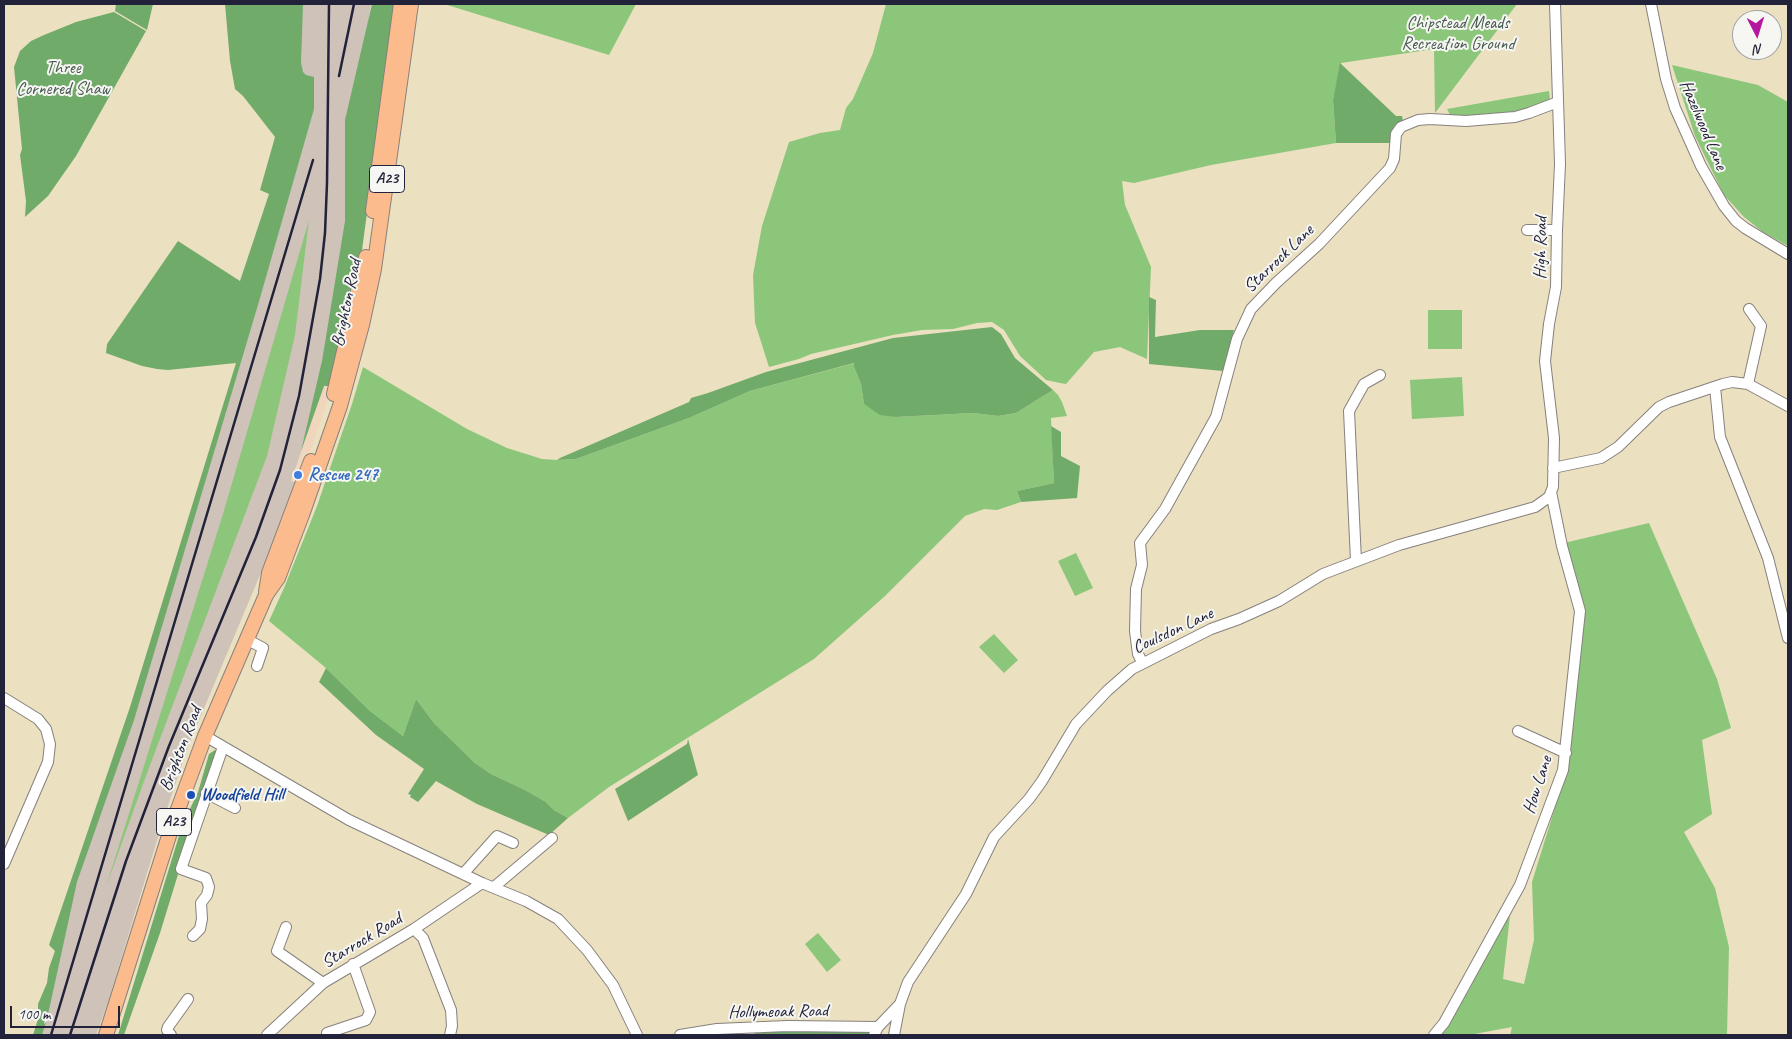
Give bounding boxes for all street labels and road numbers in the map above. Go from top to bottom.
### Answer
street label: Hazelwood Lane [1674,77,1732,173]
road number: A23 [370,165,404,192]
street label: High Road [1530,216,1552,280]
street label: Starrock Lane [1239,220,1319,298]
street label: Brighton Road [327,257,367,349]
street label: Coulsdon Lane [1129,603,1217,659]
street label: Brighton Road [155,704,207,794]
street label: How Lane [1519,753,1557,817]
road number: A23 [156,809,192,836]
street label: Starrock Road [318,909,406,973]
street label: Hollymeoak Road [728,1000,828,1024]

